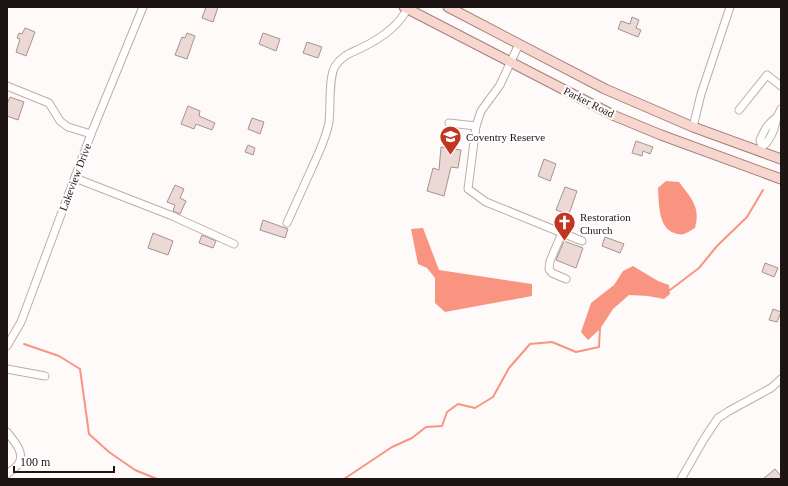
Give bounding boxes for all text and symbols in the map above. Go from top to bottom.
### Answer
street label: Parker Road [562,84,617,120]
school or university icon: Coventry Reserve [437,124,463,157]
place label: Coventry Reserve [466,131,545,143]
street label: Lakeview Drive [57,142,93,212]
church icon: Restoration Church [552,210,578,243]
place label: Restoration Church [580,211,631,236]
scale bar [14,448,114,474]
text: 100 m [20,455,51,469]

